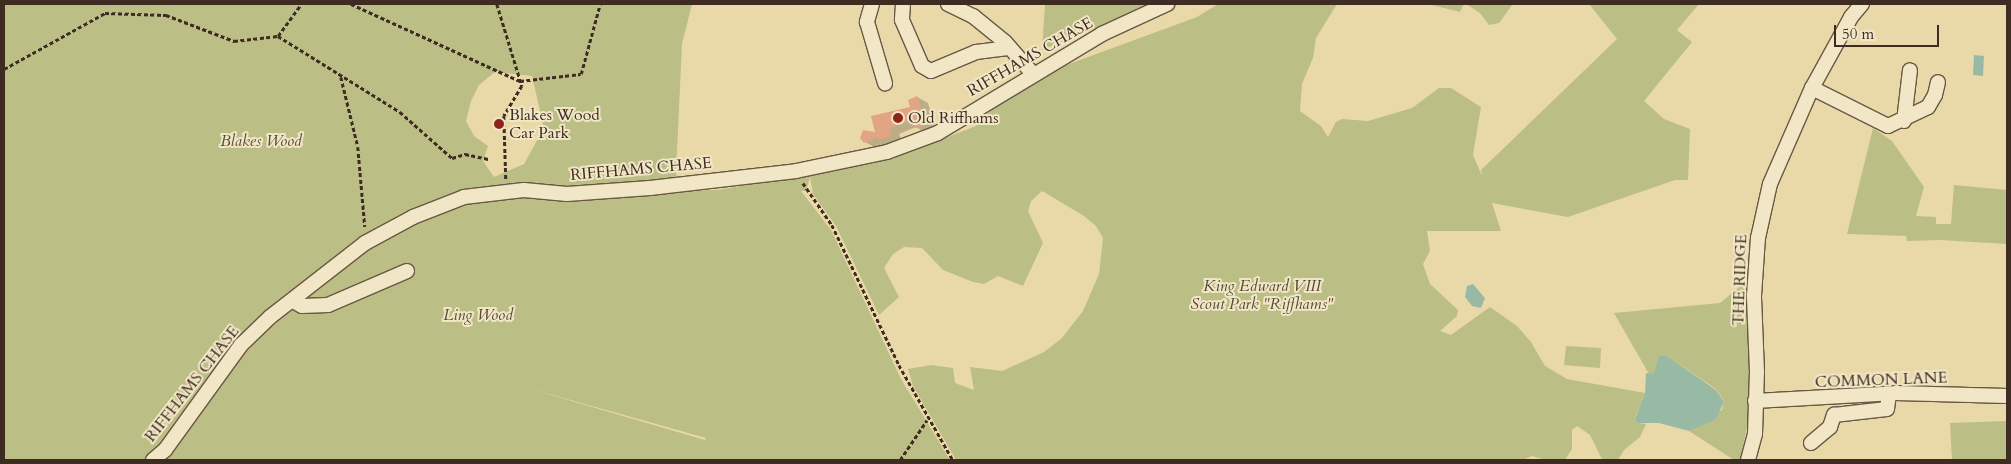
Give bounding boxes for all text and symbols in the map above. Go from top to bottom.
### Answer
street label: RIFFHAMS CHASE [964,13,1096,101]
scale bar [1836,15,1941,47]
text: 50 m [1842,24,1874,44]
place label: Blakes Wood Car Park [509,105,600,143]
place label: Old Riffhams [908,108,998,128]
marker: Old Riffhams [892,112,904,124]
marker: Blakes Wood Car Park [493,118,505,130]
park label: Blakes Wood [220,131,302,151]
street label: RIFFHAMS CHASE [570,153,712,185]
street label: THE RIDGE [1729,234,1751,326]
park label: King Edward VIII Scout Park "Riffhams" [1191,276,1333,314]
park label: Ling Wood [443,305,513,325]
street label: RIFFHAMS CHASE [141,322,243,446]
street label: COMMON LANE [1814,368,1948,392]

